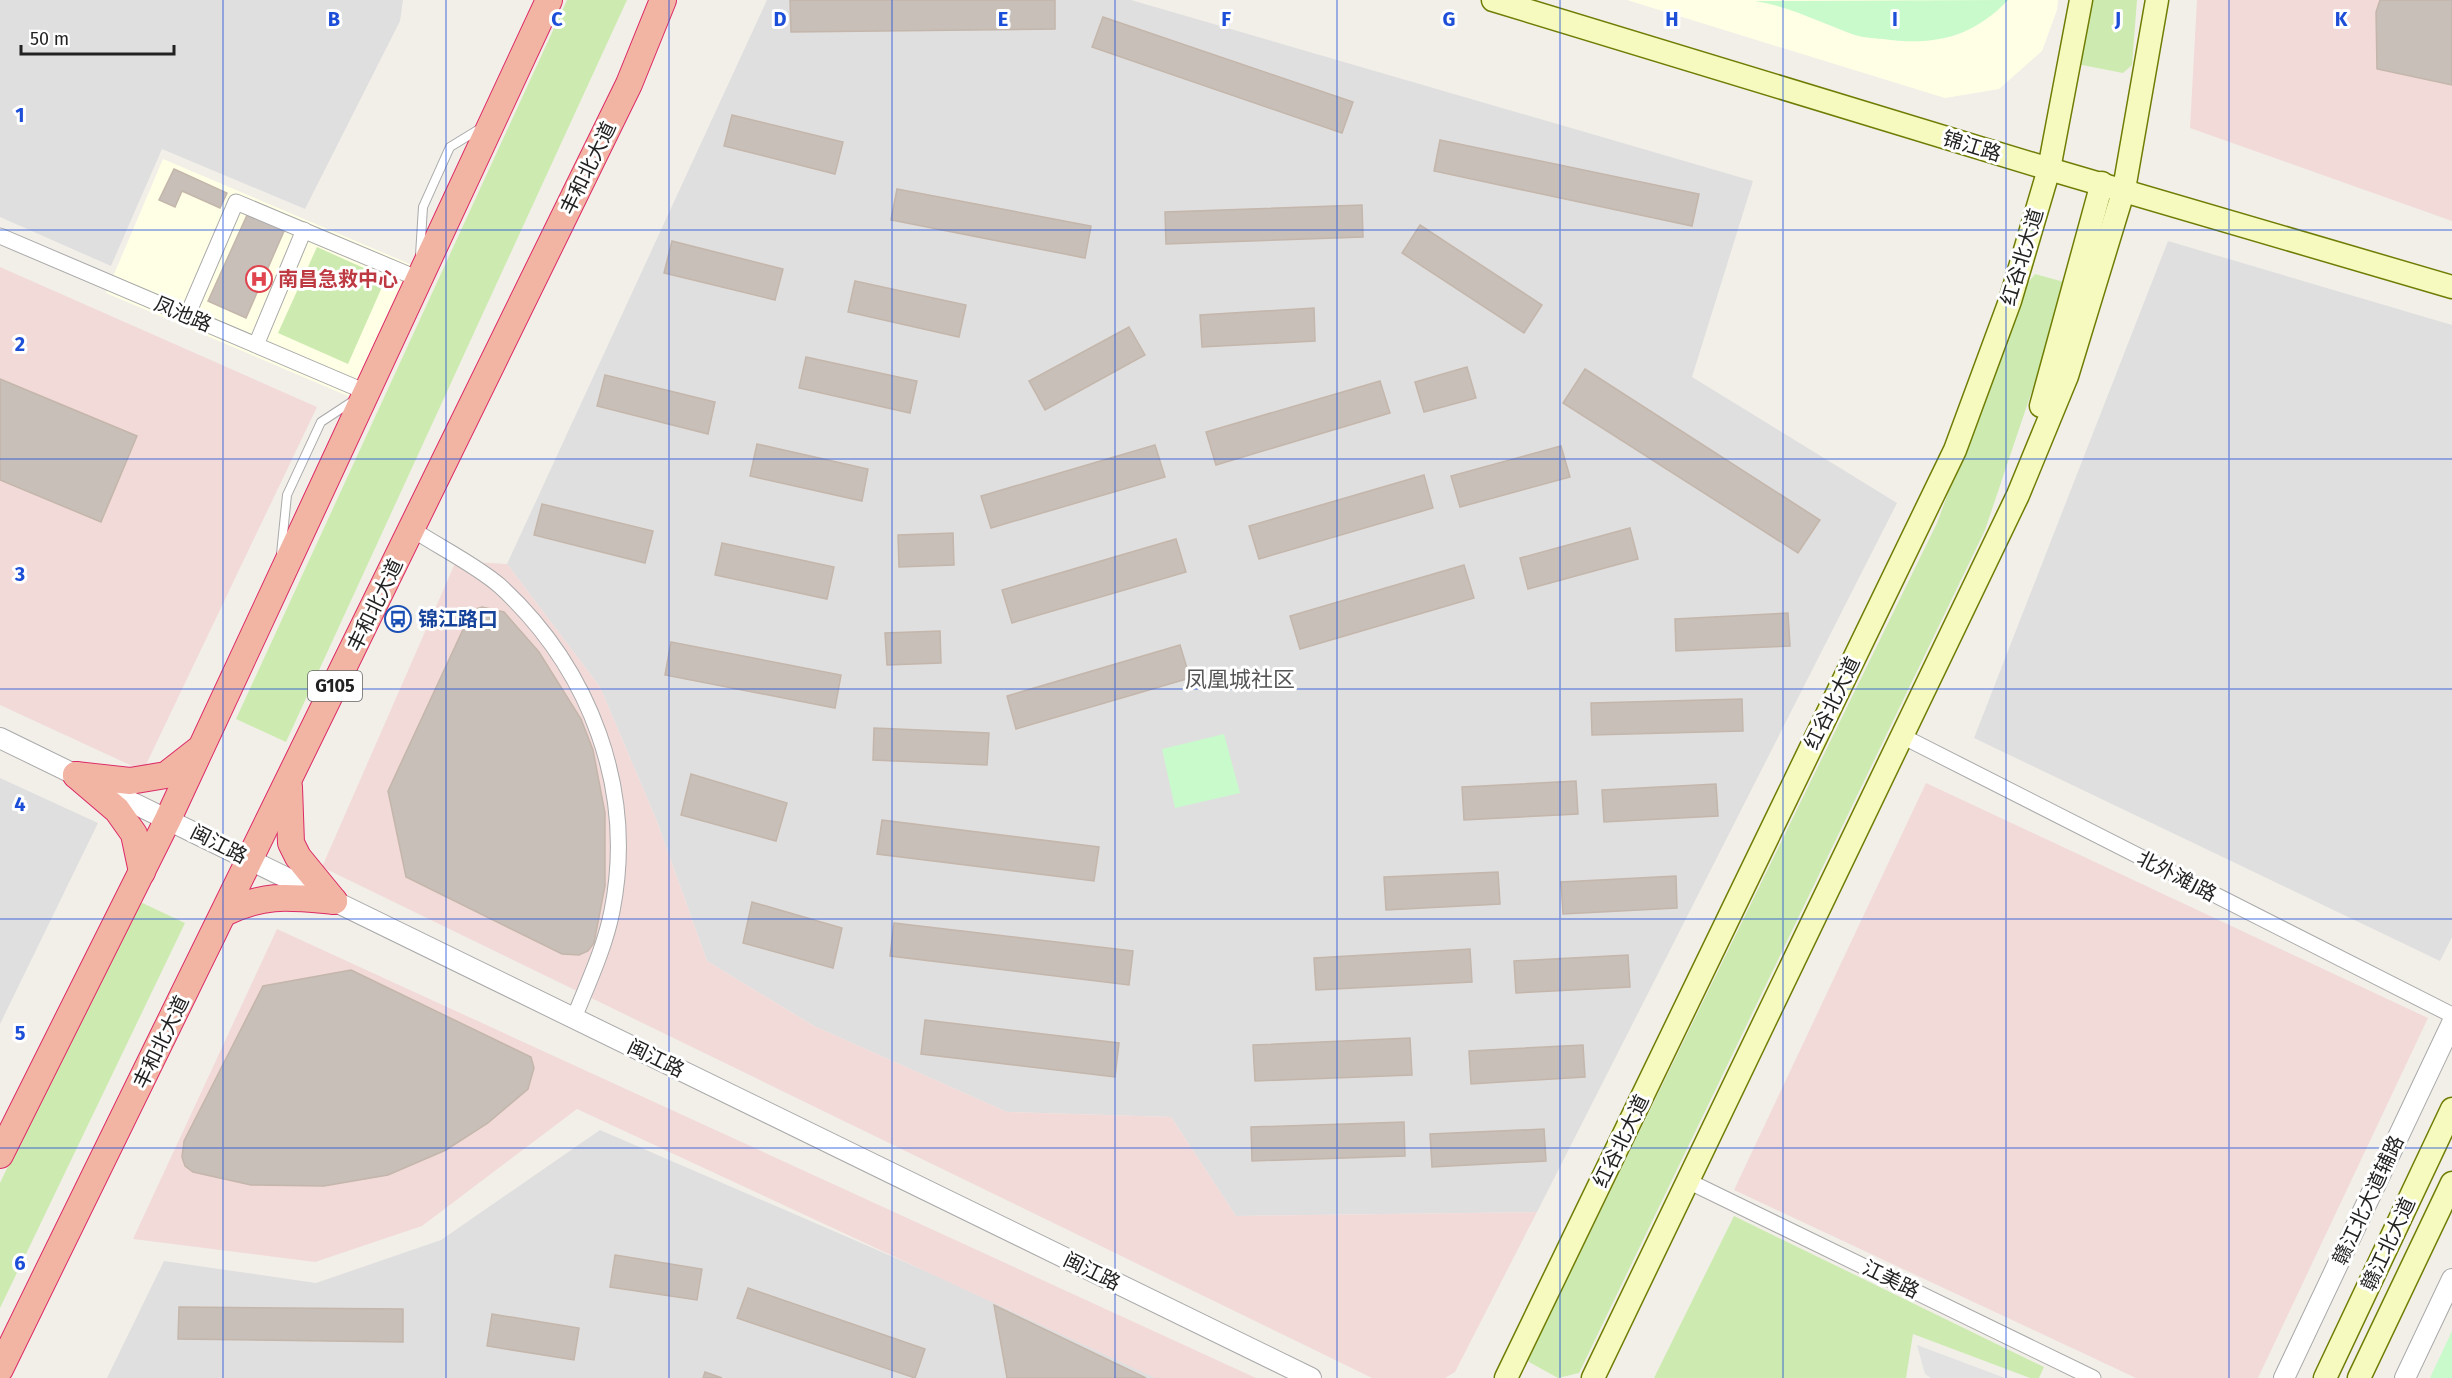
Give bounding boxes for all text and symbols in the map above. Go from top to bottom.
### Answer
text: B [328,7,340,31]
text: C [551,7,563,31]
text: D [773,7,787,31]
text: E [998,7,1008,31]
text: F [1221,7,1231,31]
text: G [1443,7,1455,31]
text: H [1665,7,1679,31]
text: I [1892,7,1898,31]
text: J [2114,7,2121,31]
text: K [2335,7,2348,31]
scale bar [21,18,174,56]
text: 50 m [30,28,69,50]
text: 1 [15,103,25,127]
street label: 丰和北大道 [555,118,621,218]
street label: 锦江路 [1940,126,2004,166]
street label: 红谷北大道 [1996,206,2048,308]
hospital icon: 南昌急救中心 [244,264,274,294]
place label: 南昌急救中心 [278,267,398,291]
street label: 凤池路 [151,291,215,337]
text: 2 [15,332,25,356]
street label: 丰和北大道 [342,555,408,655]
text: 3 [14,562,25,586]
bus stop icon: 锦江路口 [383,604,413,634]
place label: 锦江路口 [418,607,498,631]
street label: 红谷北大道 [1799,653,1865,753]
district label: 凤凰城社区 [1185,666,1295,693]
road number: G105 [308,671,362,701]
text: 4 [14,792,26,816]
street label: 闽江路 [187,820,251,868]
street label: 北外滩J路 [2133,846,2221,906]
street label: 丰和北大道 [128,992,194,1092]
text: 5 [15,1021,26,1045]
street label: 闽江路 [624,1034,688,1082]
street label: 红谷北大道 [1588,1091,1654,1191]
street label: 赣江北大道辅路 [2328,1131,2408,1269]
street label: 赣江北大道 [2356,1194,2420,1294]
street label: 闽江路 [1060,1247,1124,1295]
text: 6 [14,1251,26,1275]
street label: 江美路 [1859,1255,1923,1303]

